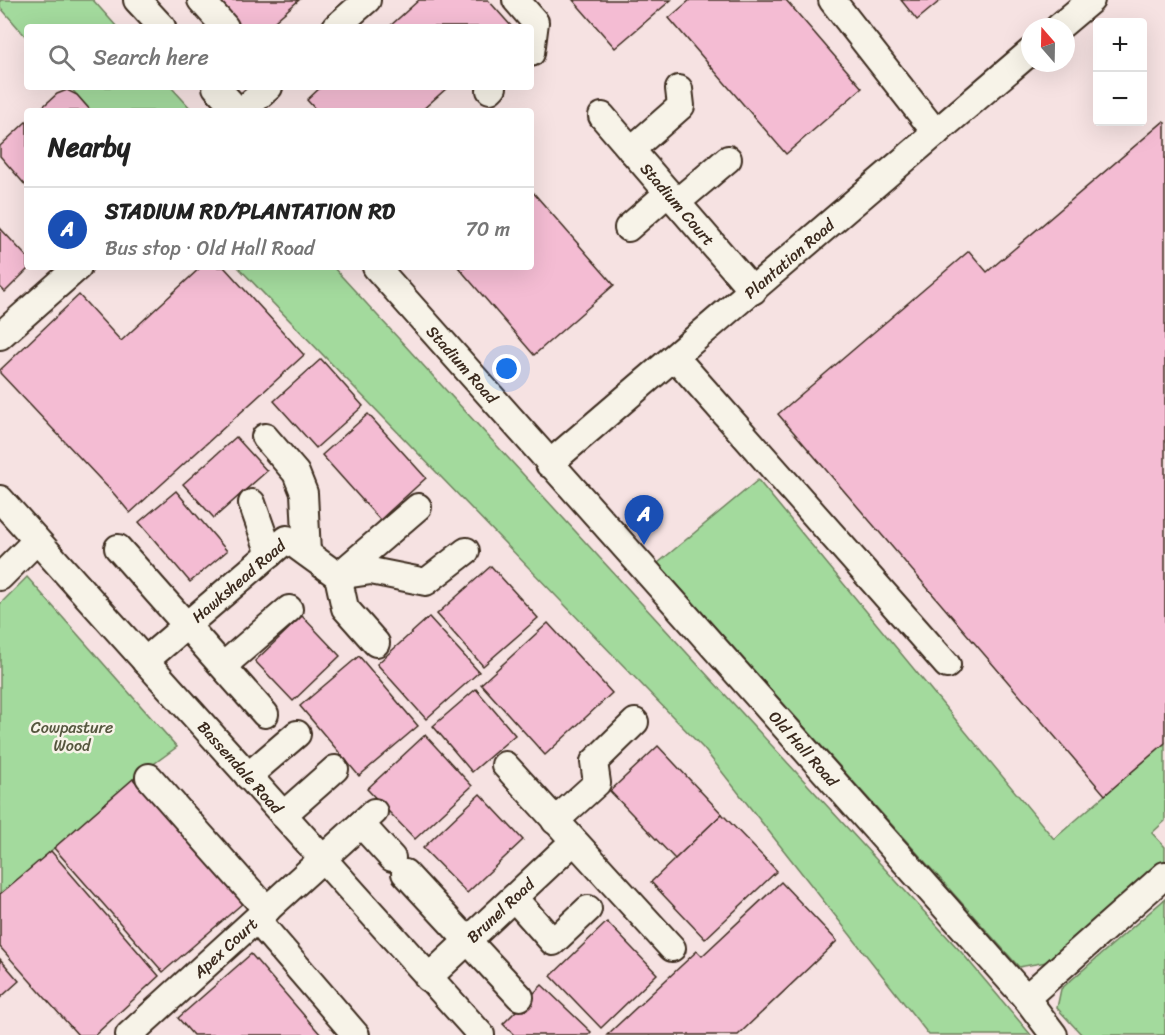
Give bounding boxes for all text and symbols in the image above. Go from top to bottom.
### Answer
north arrow [1021,18,1075,72]
map controls [1093,18,1147,126]
button: + [1093,18,1147,72]
search box [24,24,534,90]
text: Search here [93,38,209,77]
icon: search [45,41,78,74]
button: − [1093,72,1147,126]
text: Nearby [48,124,130,170]
street label: Stadium Court [633,156,722,253]
text: STADIUM RD/PLANTATION RD [105,192,395,231]
street label: Plantation Road [737,210,843,306]
text: A [61,212,74,247]
text: 70 m [465,212,510,247]
text: Bus stop · Old Hall Road [105,231,315,266]
street label: Stadium Road [419,318,506,412]
your location [492,354,521,383]
pin: A [624,496,664,545]
street label: Hawkshead Road [185,531,294,630]
street label: Old Hall Road [761,704,847,795]
park label: Cowpasture Wood [31,713,113,760]
street label: Bassendale Road [190,714,291,822]
street label: Brunel Road [460,870,543,950]
street label: Apex Court [185,910,265,986]

